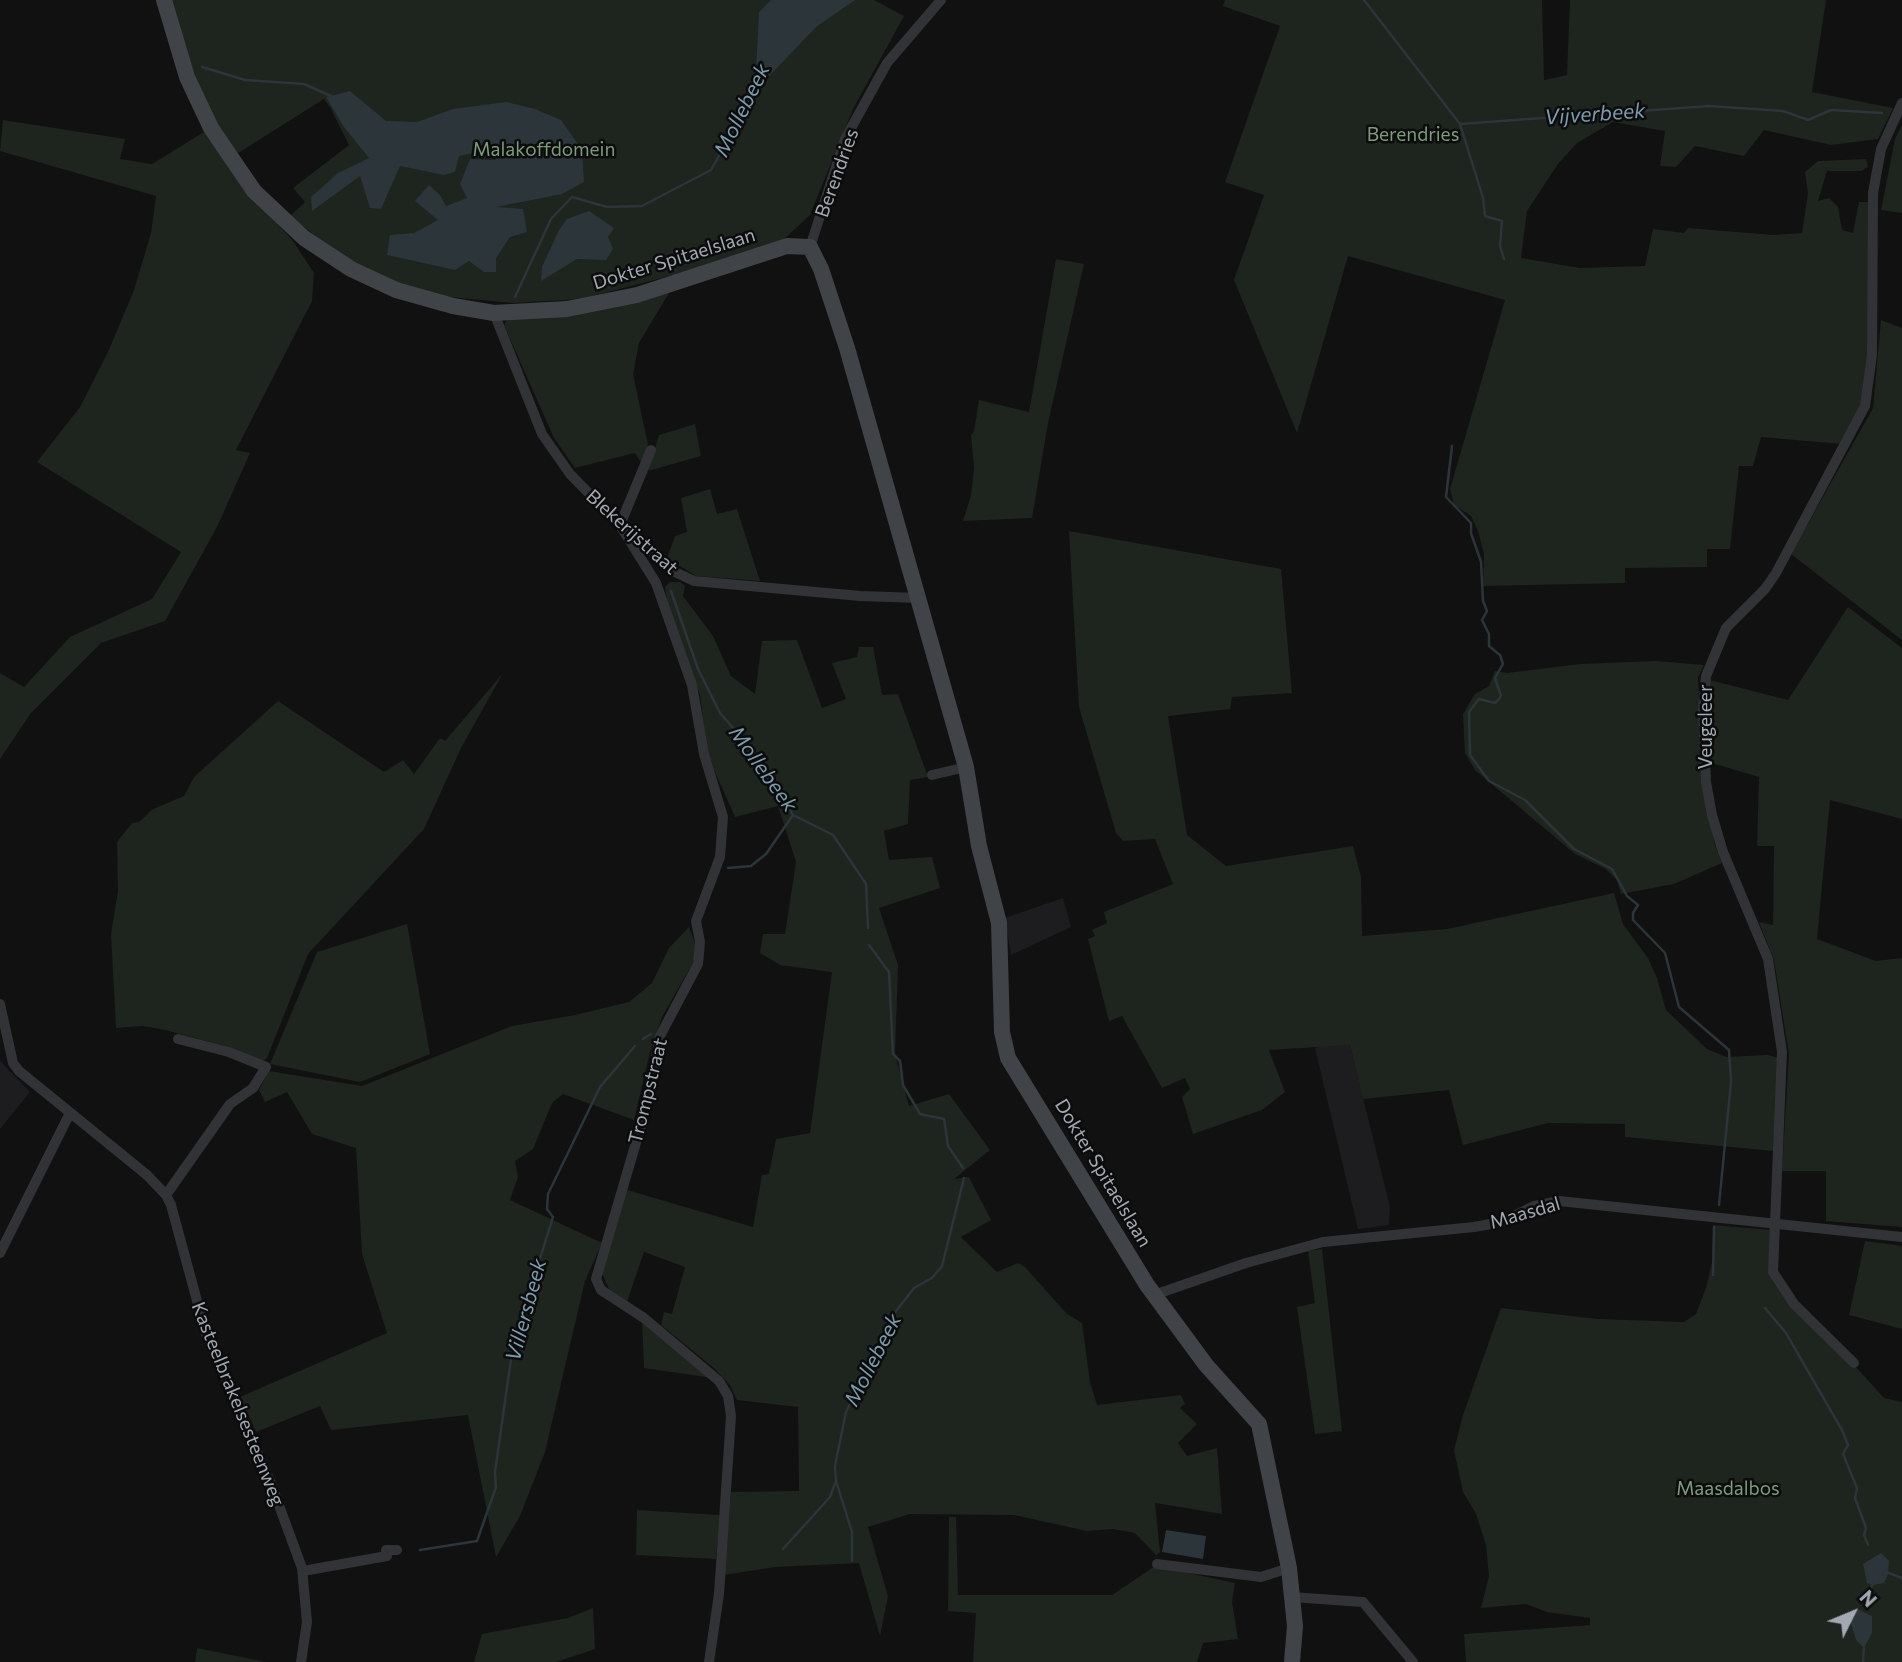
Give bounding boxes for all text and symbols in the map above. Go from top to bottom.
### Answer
water label: Mollebeek [709,59,775,161]
water label: Vijverbeek [1544,98,1646,130]
park label: Berendries [1367,124,1459,146]
street label: Berendries [810,126,864,220]
park label: Malakoffdomein [473,139,615,161]
street label: Dokter Spitaelslaan [590,223,758,295]
street label: Blekerijstraat [581,485,683,579]
street label: Veugeleer [1695,685,1717,769]
water label: Mollebeek [723,721,803,817]
street label: Trompstraat [624,1036,672,1146]
street label: Dokter Spitaelslaan [1050,1095,1156,1251]
street label: Maasdal [1487,1192,1563,1234]
water label: Villersbeek [500,1256,552,1364]
street label: Kasteelbrakelsesteenweg [187,1299,289,1509]
water label: Mollebeek [839,1310,907,1410]
park label: Maasdalbos [1676,1478,1780,1500]
north arrow [1818,1578,1888,1648]
text: N [1855,1585,1882,1611]

